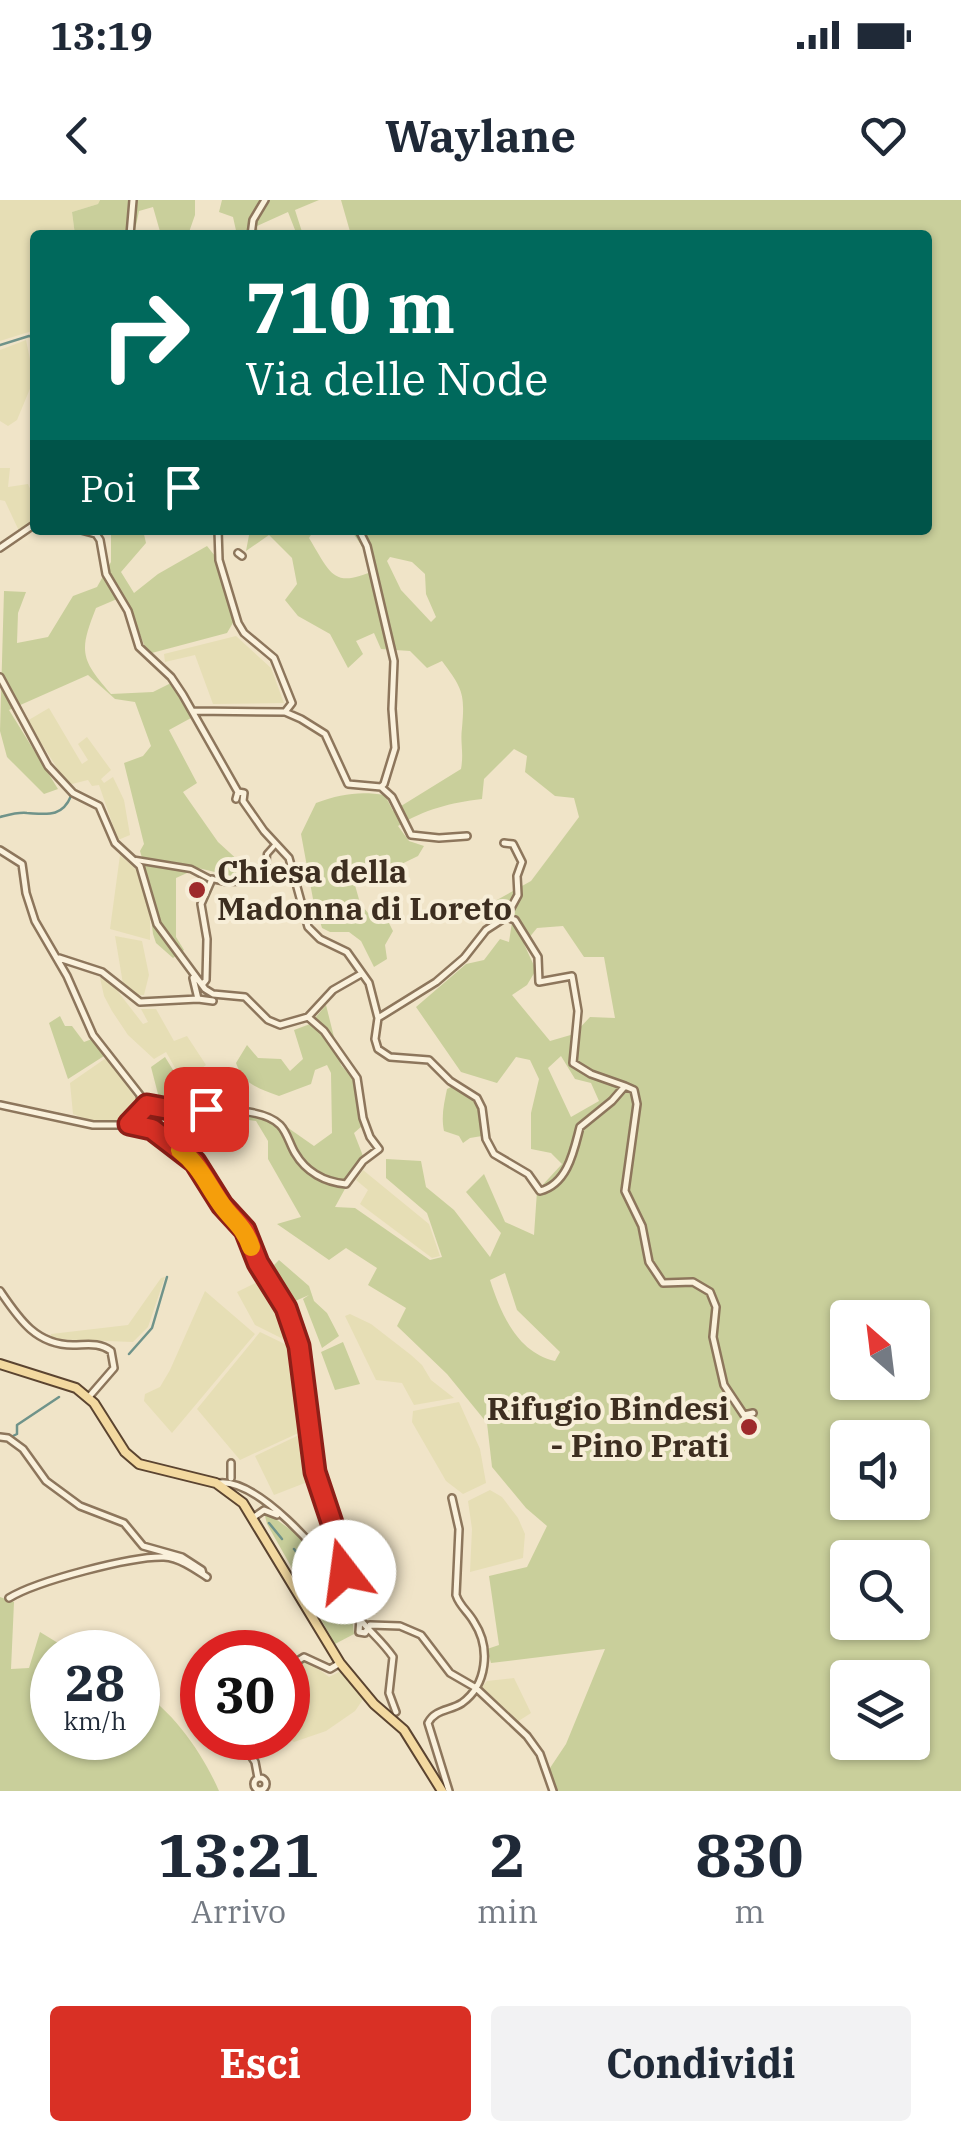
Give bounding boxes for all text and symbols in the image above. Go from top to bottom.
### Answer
text: 13:19 [50,11,153,60]
text: Waylane [385,106,576,164]
icon: back [50,108,105,163]
icon: heart [856,108,911,163]
text: 710 m [245,261,455,352]
icon: right [80,270,210,400]
text: Via delle Node [245,349,548,407]
icon: arrive [156,460,211,515]
text: Poi [80,463,136,512]
place label: Chiesa della Madonna di Loreto [217,850,512,929]
marker: Chiesa della Madonna di Loreto [186,879,208,901]
pin [164,1067,249,1152]
icon: arrive [179,1082,234,1137]
north arrow [830,1300,930,1400]
map controls [830,1300,930,1760]
place label: Rifugio Bindesi - Pino Prati [487,1387,729,1466]
marker: Rifugio Bindesi - Pino Prati [738,1416,760,1438]
button: sound [830,1420,930,1520]
position arrow [292,1520,396,1624]
button: search [830,1540,930,1640]
speed limit sign: 30 [180,1630,310,1760]
text: 28 [65,1650,125,1715]
button: layers [830,1660,930,1760]
text: km/h [63,1704,127,1737]
text: 13:21 [157,1815,320,1894]
text: 2 [490,1815,526,1894]
text: 830 [696,1815,804,1894]
text: Arrivo [191,1890,286,1932]
text: min [477,1890,538,1932]
text: m [734,1890,765,1932]
button: Esci [50,2006,471,2121]
button: Condividi [491,2006,911,2121]

